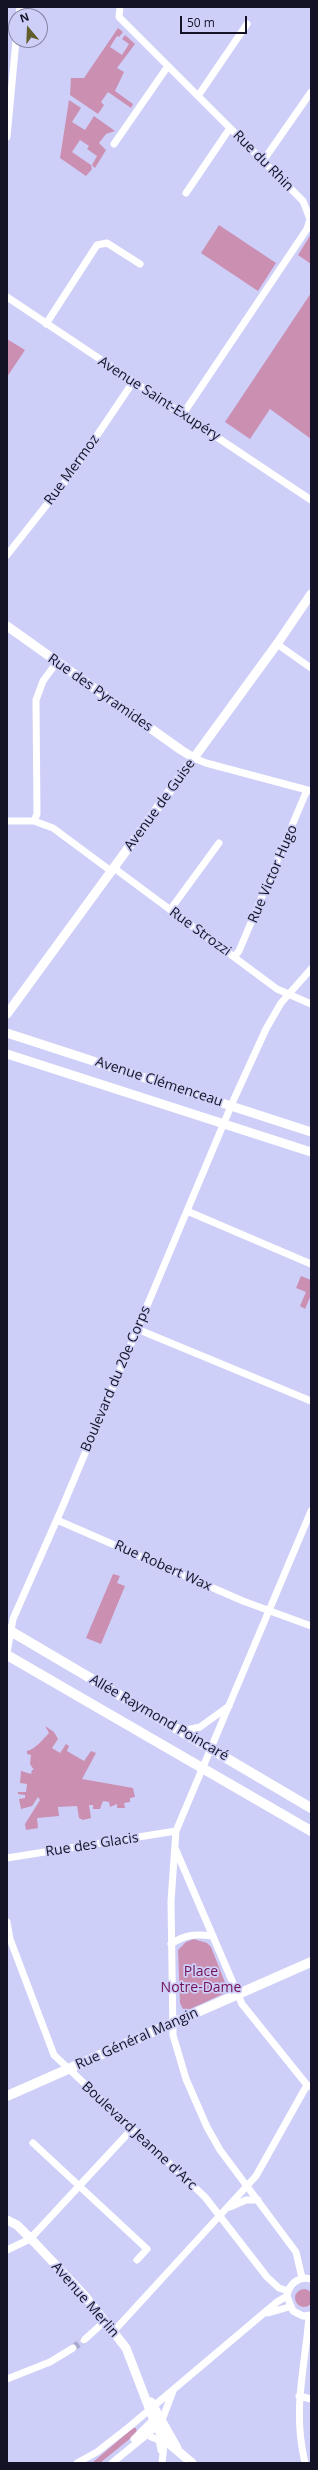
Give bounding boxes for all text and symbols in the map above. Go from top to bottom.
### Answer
north arrow [8,8,48,48]
scale bar [182,8,249,34]
text: N [18,9,31,26]
text: 50 m [187,14,215,31]
street label: Rue du Rhin [229,127,297,195]
street label: Avenue Saint-Exupéry [95,353,223,445]
street label: Rue Mermoz [41,432,103,508]
street label: Rue des Pyramides [44,651,156,735]
street label: Avenue de Guise [121,756,199,854]
street label: Rue Victor Hugo [245,822,301,926]
street label: Rue Strozzi [166,904,234,960]
street label: Avenue Clémenceau [93,1053,225,1111]
street label: Boulevard du 20e Corps [78,1304,154,1454]
street label: Rue Robert Wax [112,1537,214,1595]
street label: Allée Raymond Poincaré [86,1671,232,1765]
street label: Rue des Glacis [44,1829,140,1861]
park label: Place Notre-Dame [161,1964,241,1996]
street label: Rue Général Mangin [73,2004,201,2074]
street label: Boulevard Jeanne d'Arc [78,2078,200,2194]
street label: Avenue Merlin [48,2259,122,2341]

